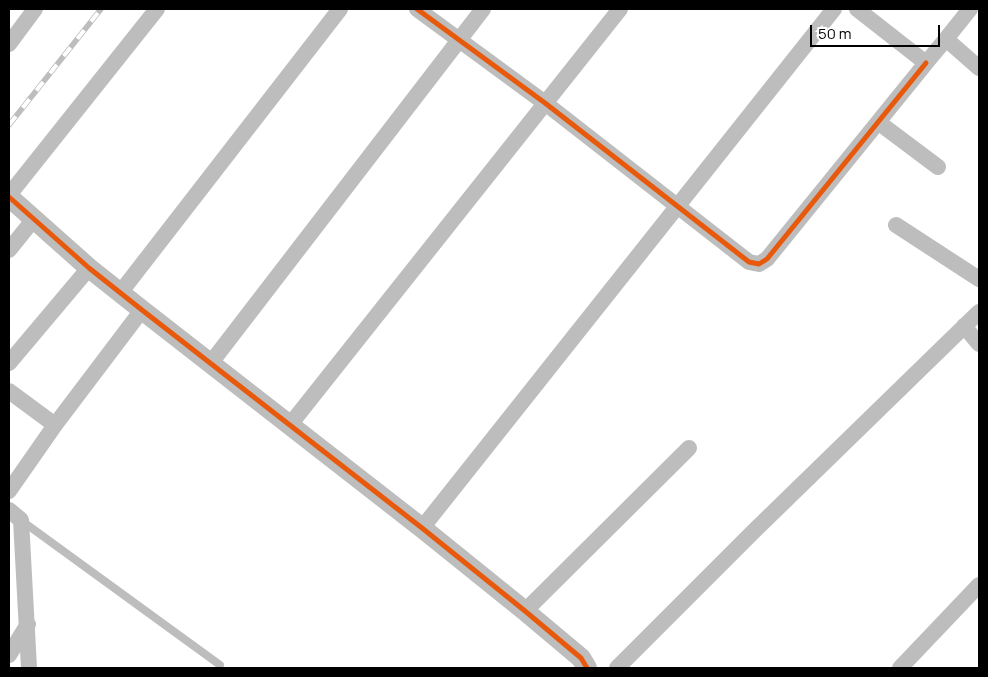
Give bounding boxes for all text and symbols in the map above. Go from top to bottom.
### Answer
scale bar [813,15,943,47]
text: 50 m [818,23,852,44]

